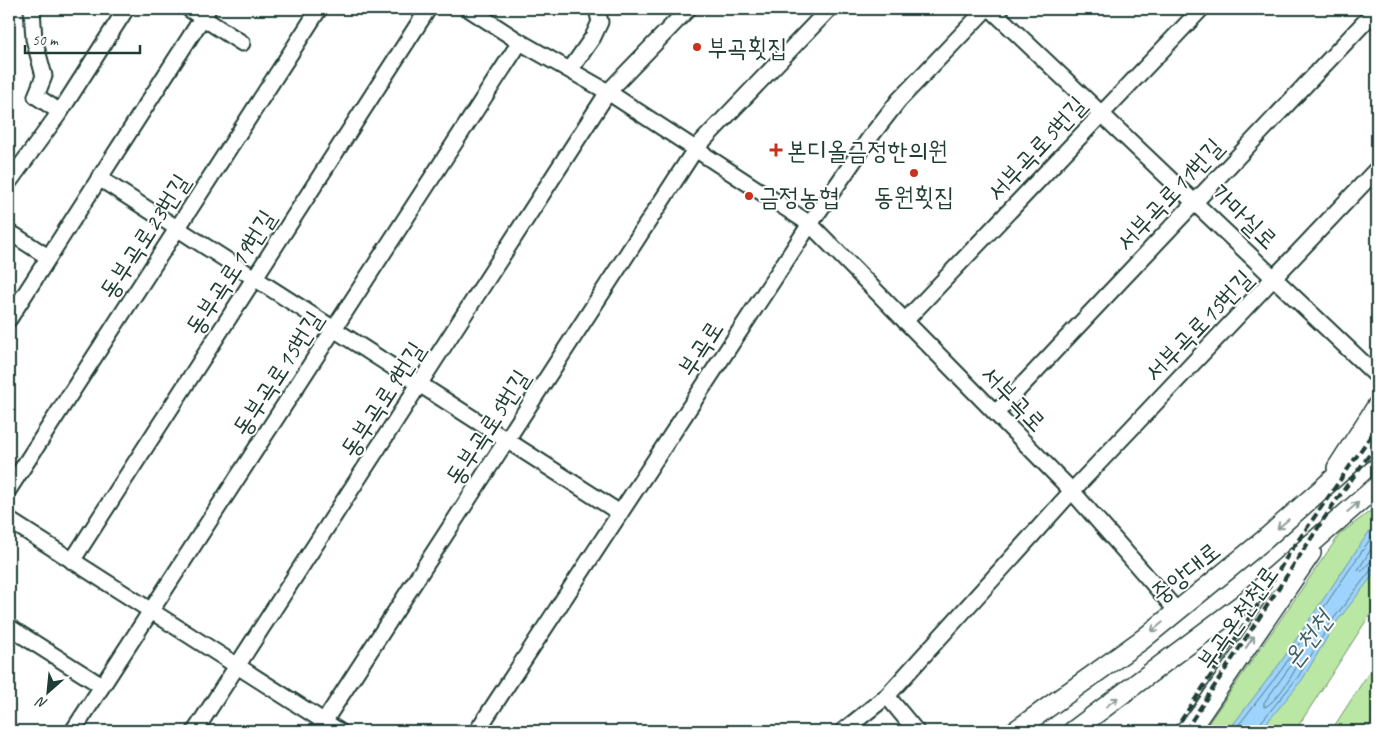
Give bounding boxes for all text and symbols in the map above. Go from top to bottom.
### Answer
scale bar [25,22,140,54]
text: 50 m [32,31,59,50]
place label: 부곡횟집 [707,32,787,64]
marker: 부곡횟집 [691,41,703,53]
street label: 서부곡로5번길 [980,90,1093,208]
street label: 서부곡로11번길 [1109,131,1230,258]
place label: 본디올금정한의원 [787,135,948,167]
marker: 본디올금정한의원 [769,143,783,157]
marker: 동원횟집 [908,167,920,179]
street label: 동부곡로23번길 [92,168,197,305]
street label: 가마실로 [1204,177,1284,256]
place label: 금정농협 [759,181,839,213]
place label: 동원횟집 [874,181,954,213]
marker: 금정농협 [743,190,755,202]
street label: 동부곡로19번길 [178,204,283,341]
street label: 서부곡로15번길 [1137,263,1260,388]
street label: 동부곡로15번길 [225,305,330,442]
street label: 부곡로 [671,315,731,383]
street label: 동부곡로9번길 [333,335,432,464]
street label: 서부곡로 [974,359,1053,439]
street label: 동부곡로5번길 [438,363,537,492]
one-way arrow [1346,501,1359,513]
one-way arrow [1277,519,1290,530]
street label: 중앙대로 [1144,535,1227,611]
street label: 부곡온천천로 [1190,559,1286,676]
water label: 온천천 [1275,602,1341,674]
one-way arrow [1151,622,1164,633]
one-way arrow [1245,635,1255,649]
north arrow [22,668,72,718]
text: N [33,693,50,713]
one-way arrow [1105,697,1119,707]

